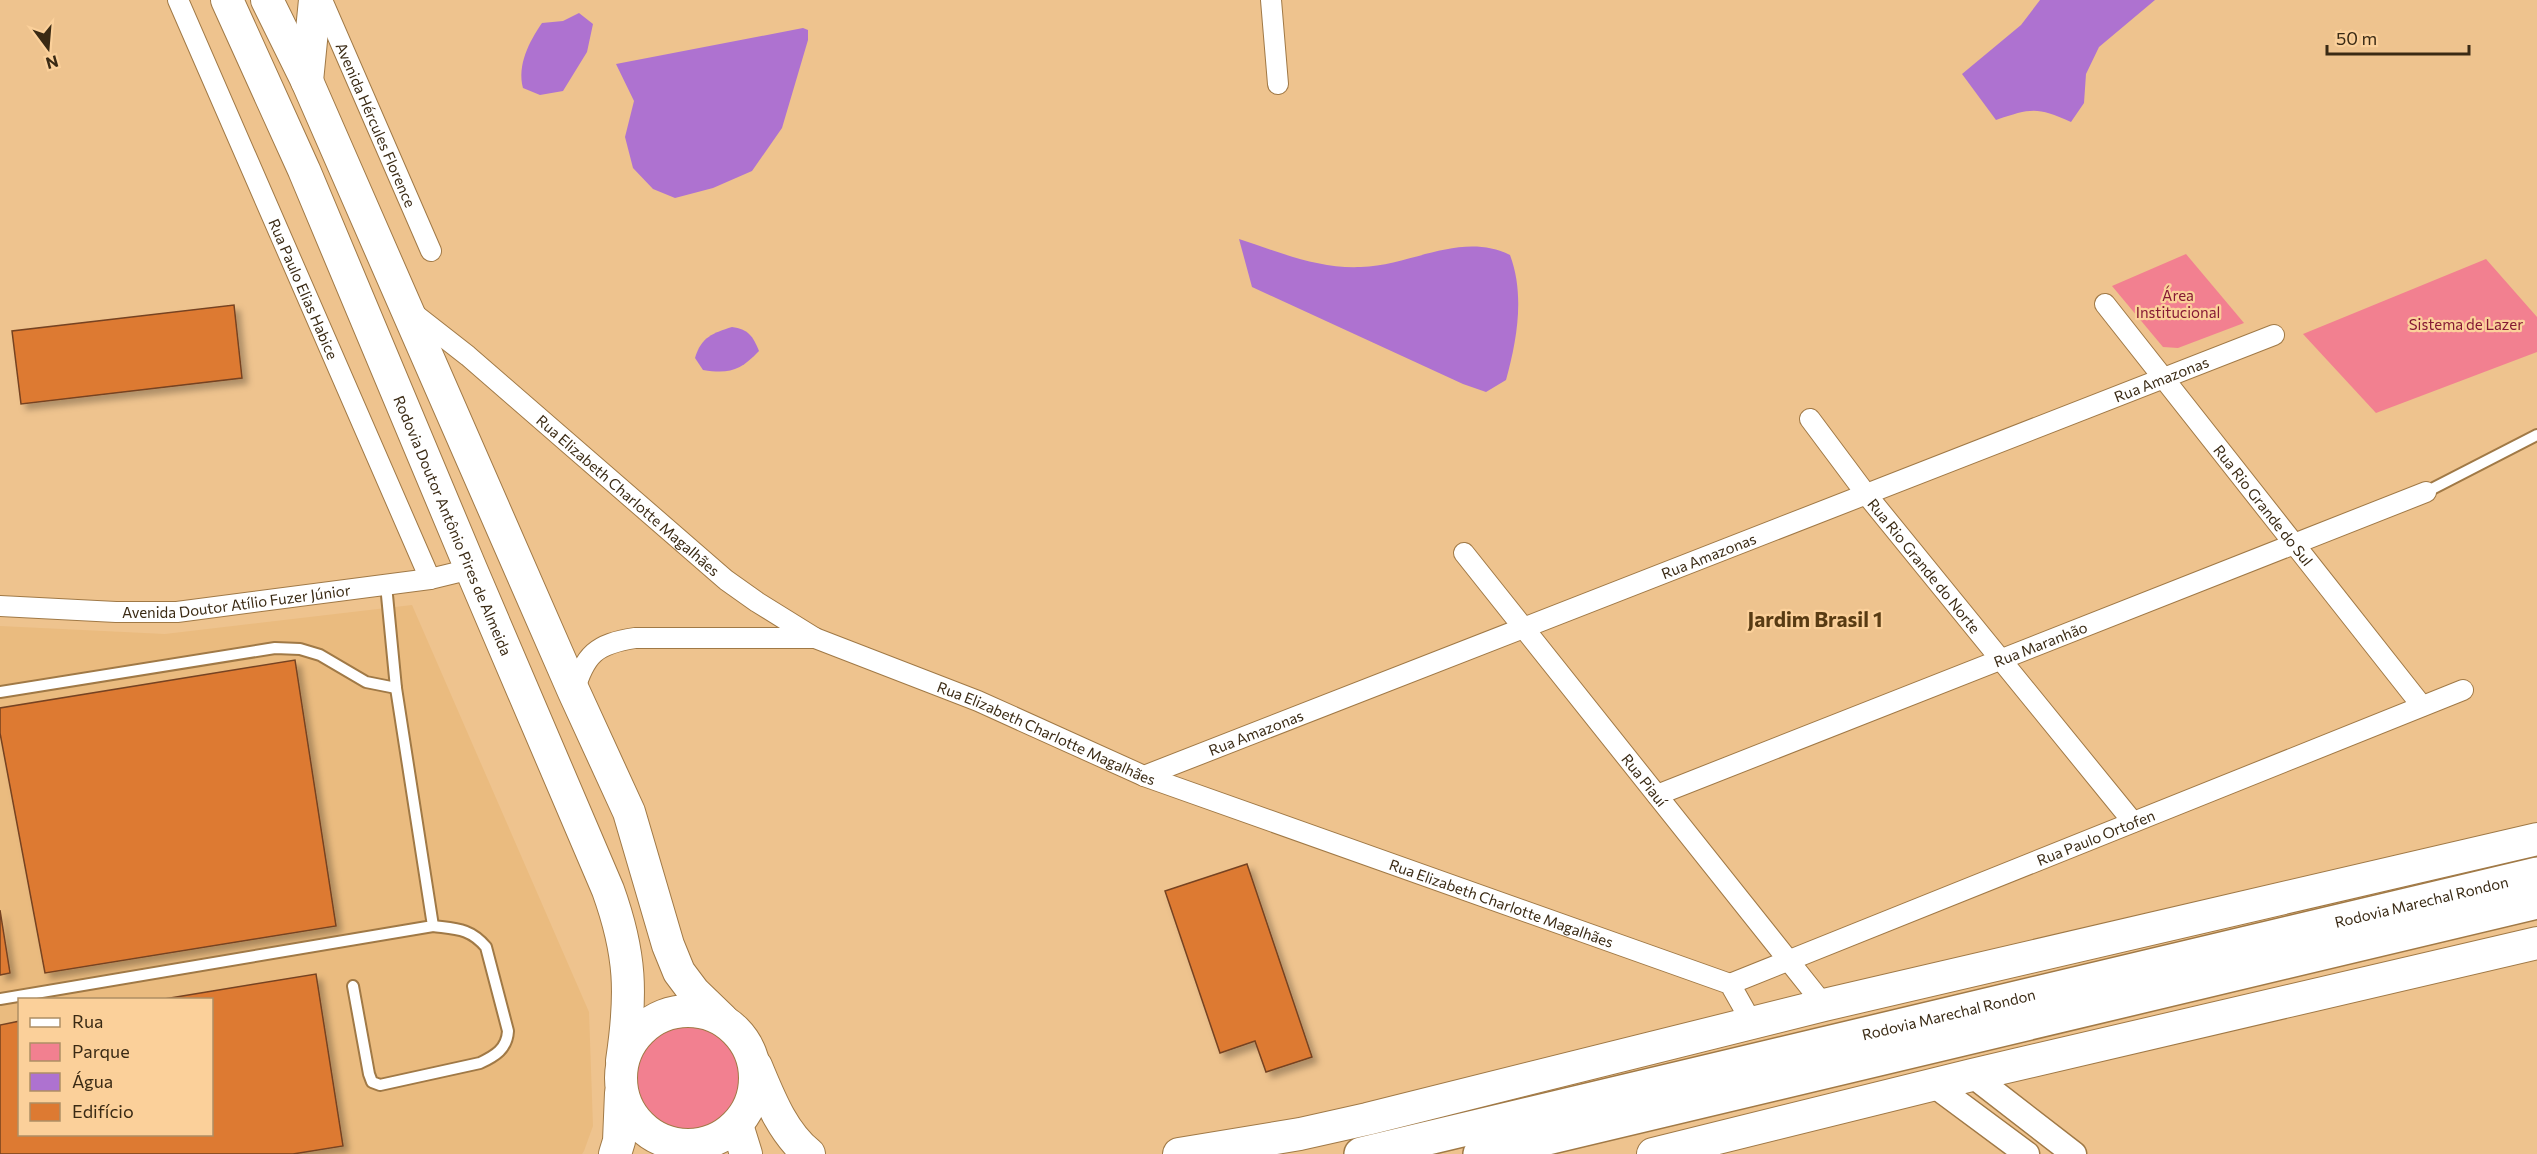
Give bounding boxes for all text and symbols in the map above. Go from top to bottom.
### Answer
north arrow [18,18,78,78]
scale bar [2327,18,2470,56]
text: 50 m [2336,27,2377,49]
street label: Avenida Hércules Florence [332,39,420,210]
text: N [44,52,61,74]
street label: Rua Paulo Elias Habice [265,216,342,362]
park label: Área Institucional [2136,285,2220,321]
park label: Sistema de Lazer [2409,315,2523,333]
street label: Rua Amazonas [2111,352,2211,406]
street label: Rodovia Doutor Antônio Pires de Almeida [390,393,516,658]
street label: Rua Elizabeth Charlotte Magalhães [533,411,724,580]
street label: Rua Rio Grande do Sul [2210,441,2317,569]
street label: Rua Rio Grande do Norte [1864,495,1985,637]
street label: Rua Amazonas [1659,529,1759,582]
street label: Avenida Doutor Atílio Fuzer Júnior [122,580,351,621]
district label: Jardim Brasil 1 [1748,606,1882,631]
street label: Rua Maranhão [1991,617,2090,670]
street label: Rua Elizabeth Charlotte Magalhães [935,677,1158,788]
street label: Rua Amazonas [1206,706,1306,759]
street label: Rua Piauí [1618,750,1672,811]
street label: Rua Paulo Ortofen [2034,806,2157,869]
street label: Rua Elizabeth Charlotte Magalhães [1387,855,1616,951]
street label: Rodovia Marechal Rondon [2333,872,2510,931]
street label: Rodovia Marechal Rondon [1860,985,2037,1043]
legend [18,998,213,1136]
text: Rua [72,1010,103,1032]
text: Parque [72,1040,130,1062]
text: Água [72,1070,113,1092]
text: Edifício [72,1100,134,1122]

